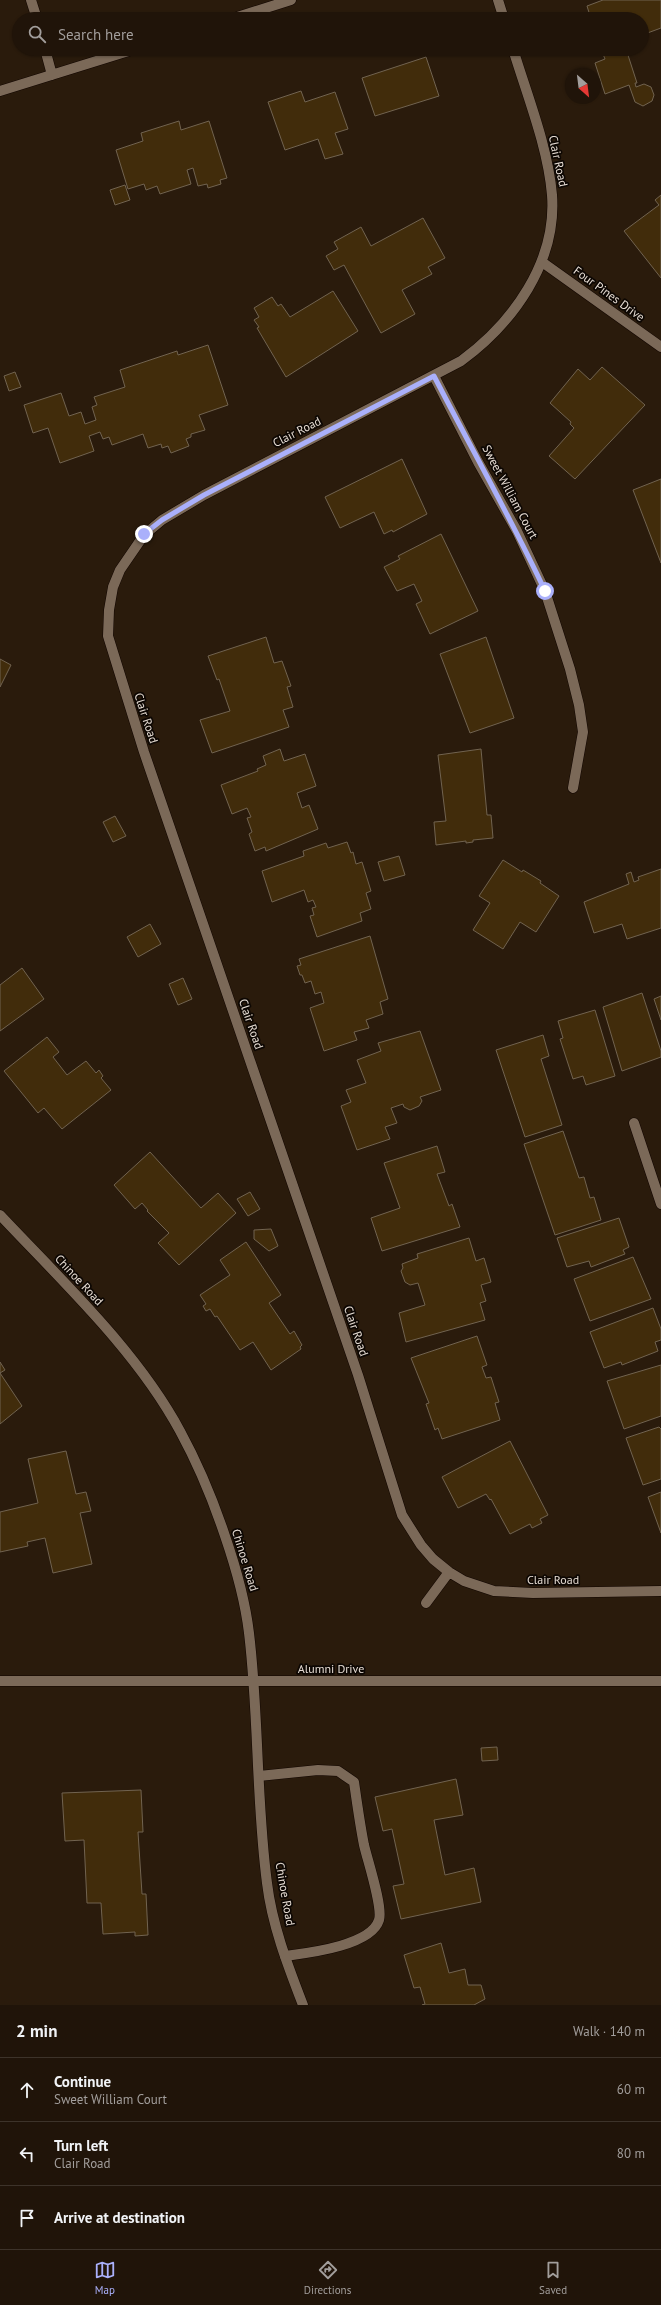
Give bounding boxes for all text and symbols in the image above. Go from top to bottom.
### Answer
search box [12,12,649,56]
icon: search [26,23,48,45]
text: Search here [58,25,134,44]
north arrow [565,68,601,104]
street label: Clair Road [546,134,571,188]
street label: Four Pines Drive [571,263,648,324]
street label: Clair Road [270,413,323,450]
street label: Sweet William Court [479,442,542,541]
route end [135,525,153,543]
route start [536,582,554,600]
street label: Clair Road [131,691,162,745]
street label: Clair Road [236,997,267,1051]
street label: Chinoe Road [52,1251,107,1308]
street label: Clair Road [341,1304,372,1358]
street label: Chinoe Road [229,1527,262,1593]
street label: Clair Road [527,1572,579,1587]
street label: Alumni Drive [298,1661,364,1676]
street label: Chinoe Road [273,1861,298,1927]
text: 2 min [16,2020,57,2042]
text: Walk · 140 m [573,2023,645,2040]
text: Continue [54,2072,111,2091]
icon: ahead [16,2079,38,2101]
text: 60 m [617,2081,645,2098]
text: Sweet William Court [54,2091,167,2108]
text: Turn left [54,2136,108,2155]
icon: left [16,2143,38,2165]
text: 80 m [617,2145,645,2162]
text: Clair Road [54,2155,111,2172]
icon: arrive [16,2207,38,2229]
text: Arrive at destination [54,2208,185,2227]
tab: Map [94,2259,116,2297]
tab: Directions [304,2259,351,2297]
tab: Saved [539,2259,567,2297]

